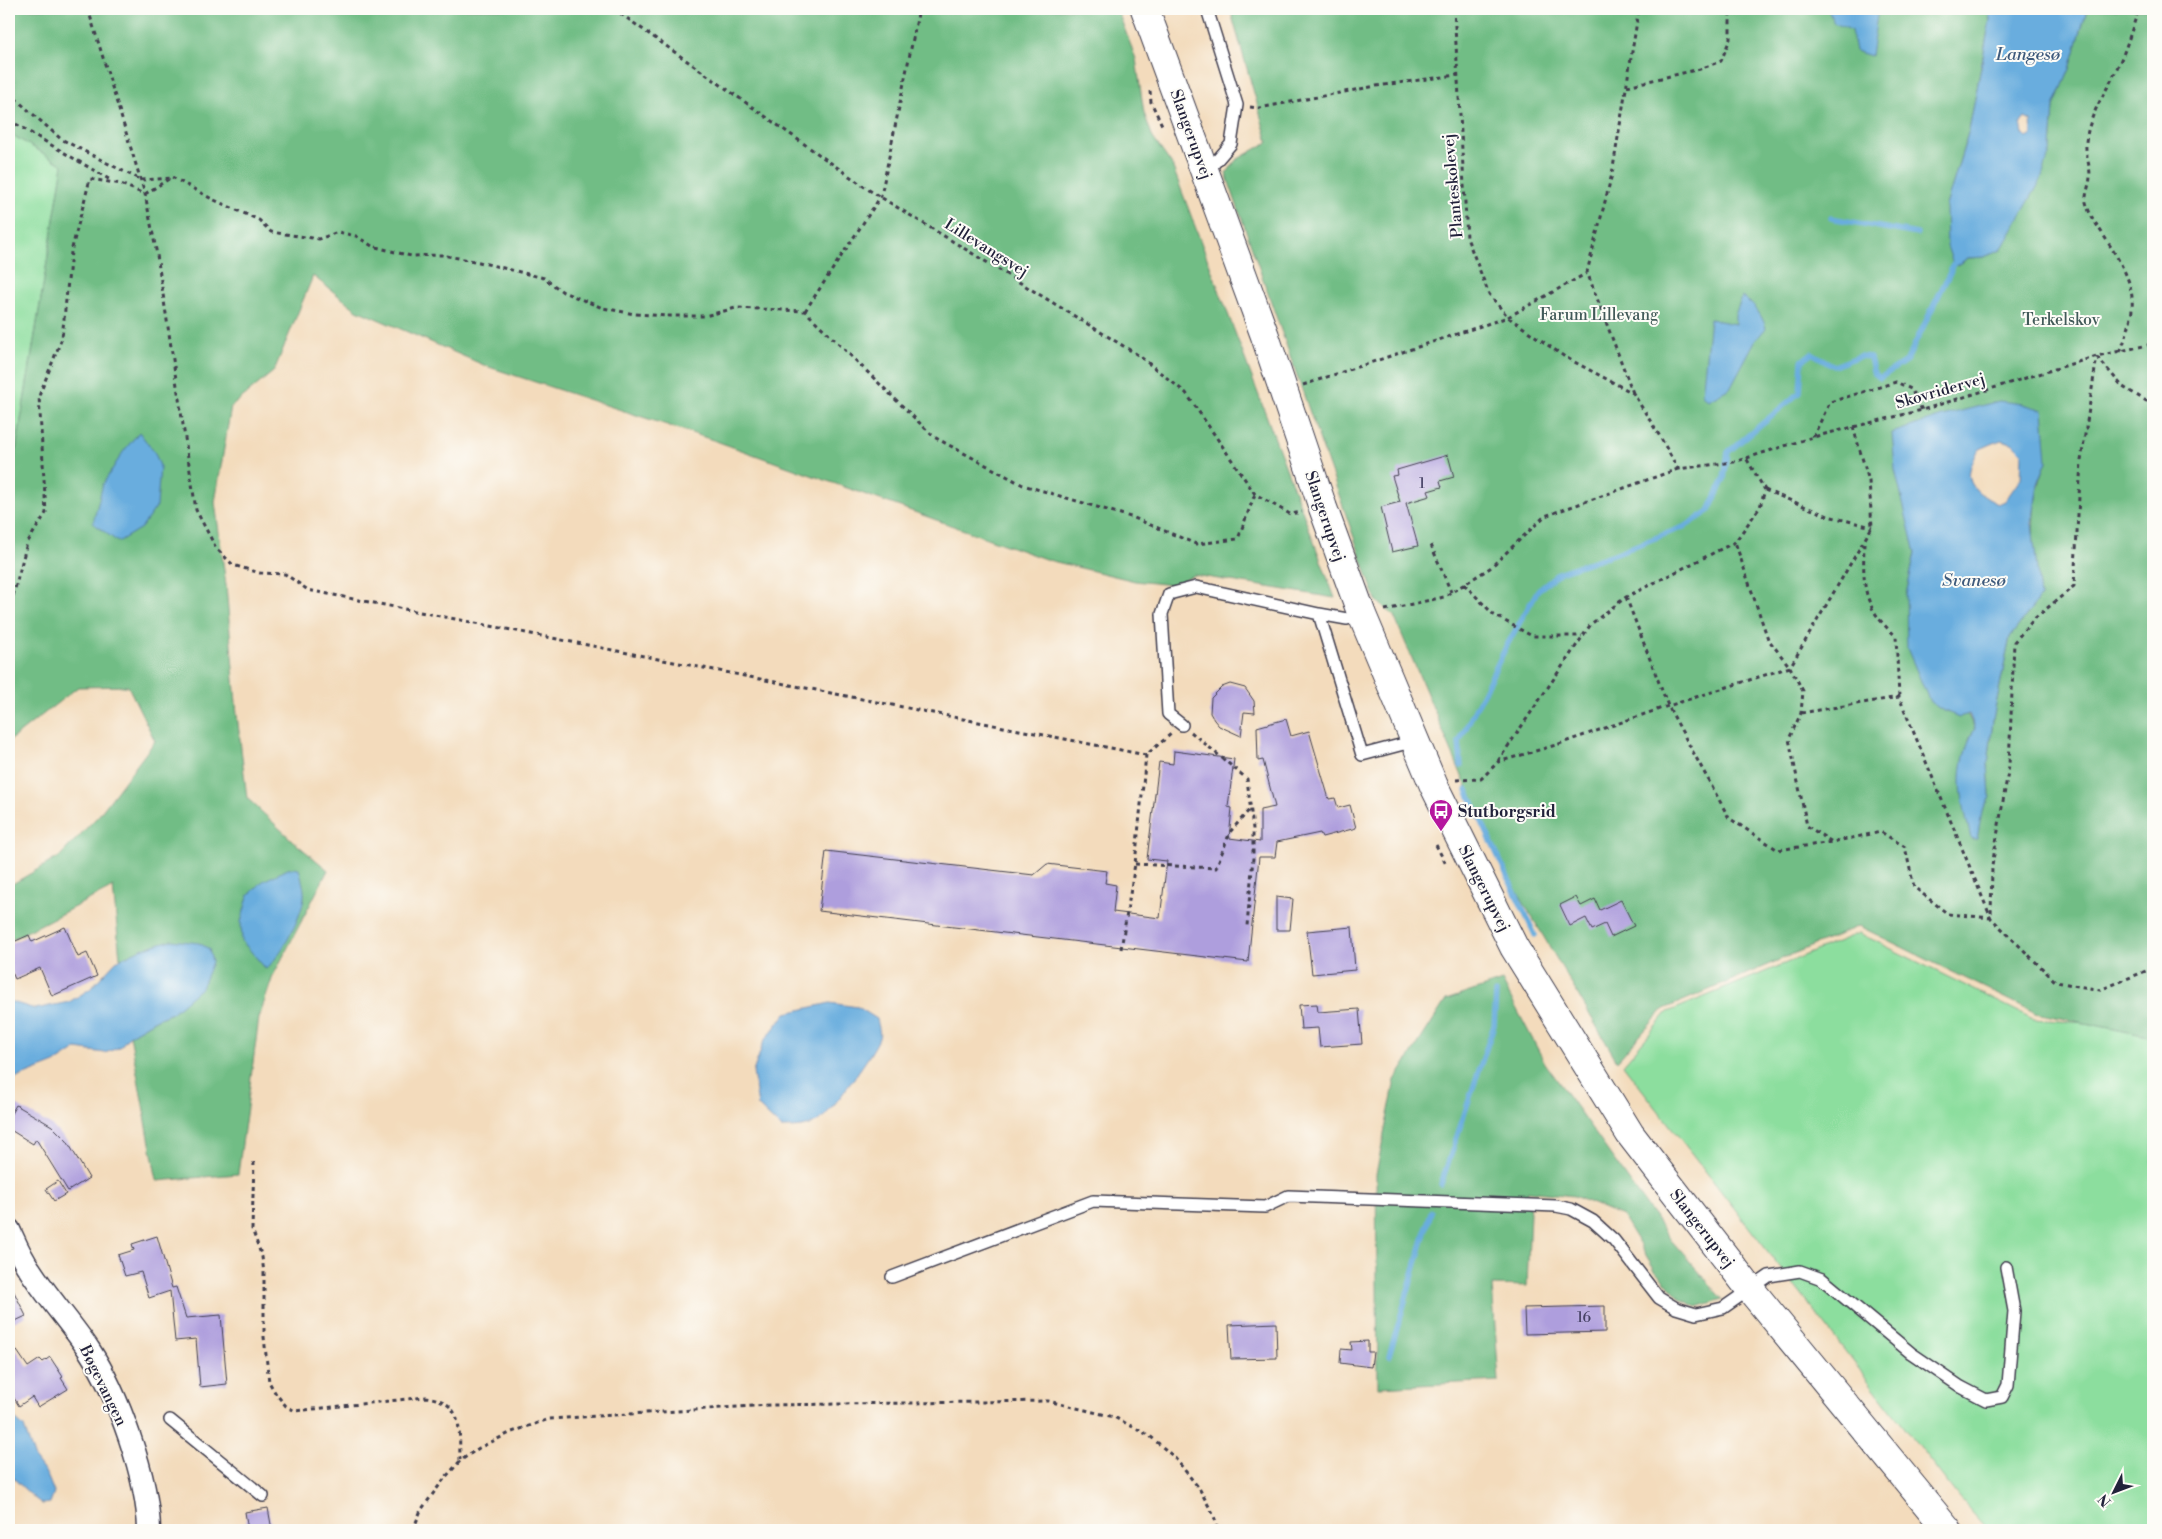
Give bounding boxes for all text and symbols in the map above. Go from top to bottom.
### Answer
water label: Langesø [1995,43,2061,66]
street label: Slangerupvej [1165,87,1217,182]
street label: Planteskolevej [1438,133,1468,239]
street label: Lillevangsvej [941,214,1032,282]
park label: Farum Lillevang [1540,305,1659,325]
park label: Terkelskov [2022,310,2101,330]
street label: Skovridervej [1893,369,1987,413]
street label: Slangerupvej [1300,468,1350,564]
house number: 1 [1419,475,1425,493]
water label: Svanesø [1942,569,2007,592]
bus stop icon: Stutborgsrid [1428,798,1454,832]
place label: Stutborgsrid [1458,802,1556,822]
street label: Slangerupvej [1454,842,1514,935]
street label: Slangerupvej [1665,1185,1739,1272]
house number: 16 [1577,1309,1592,1327]
street label: Bøgevangen [74,1341,131,1430]
north arrow [2090,1466,2140,1516]
text: N [2095,1490,2115,1510]

